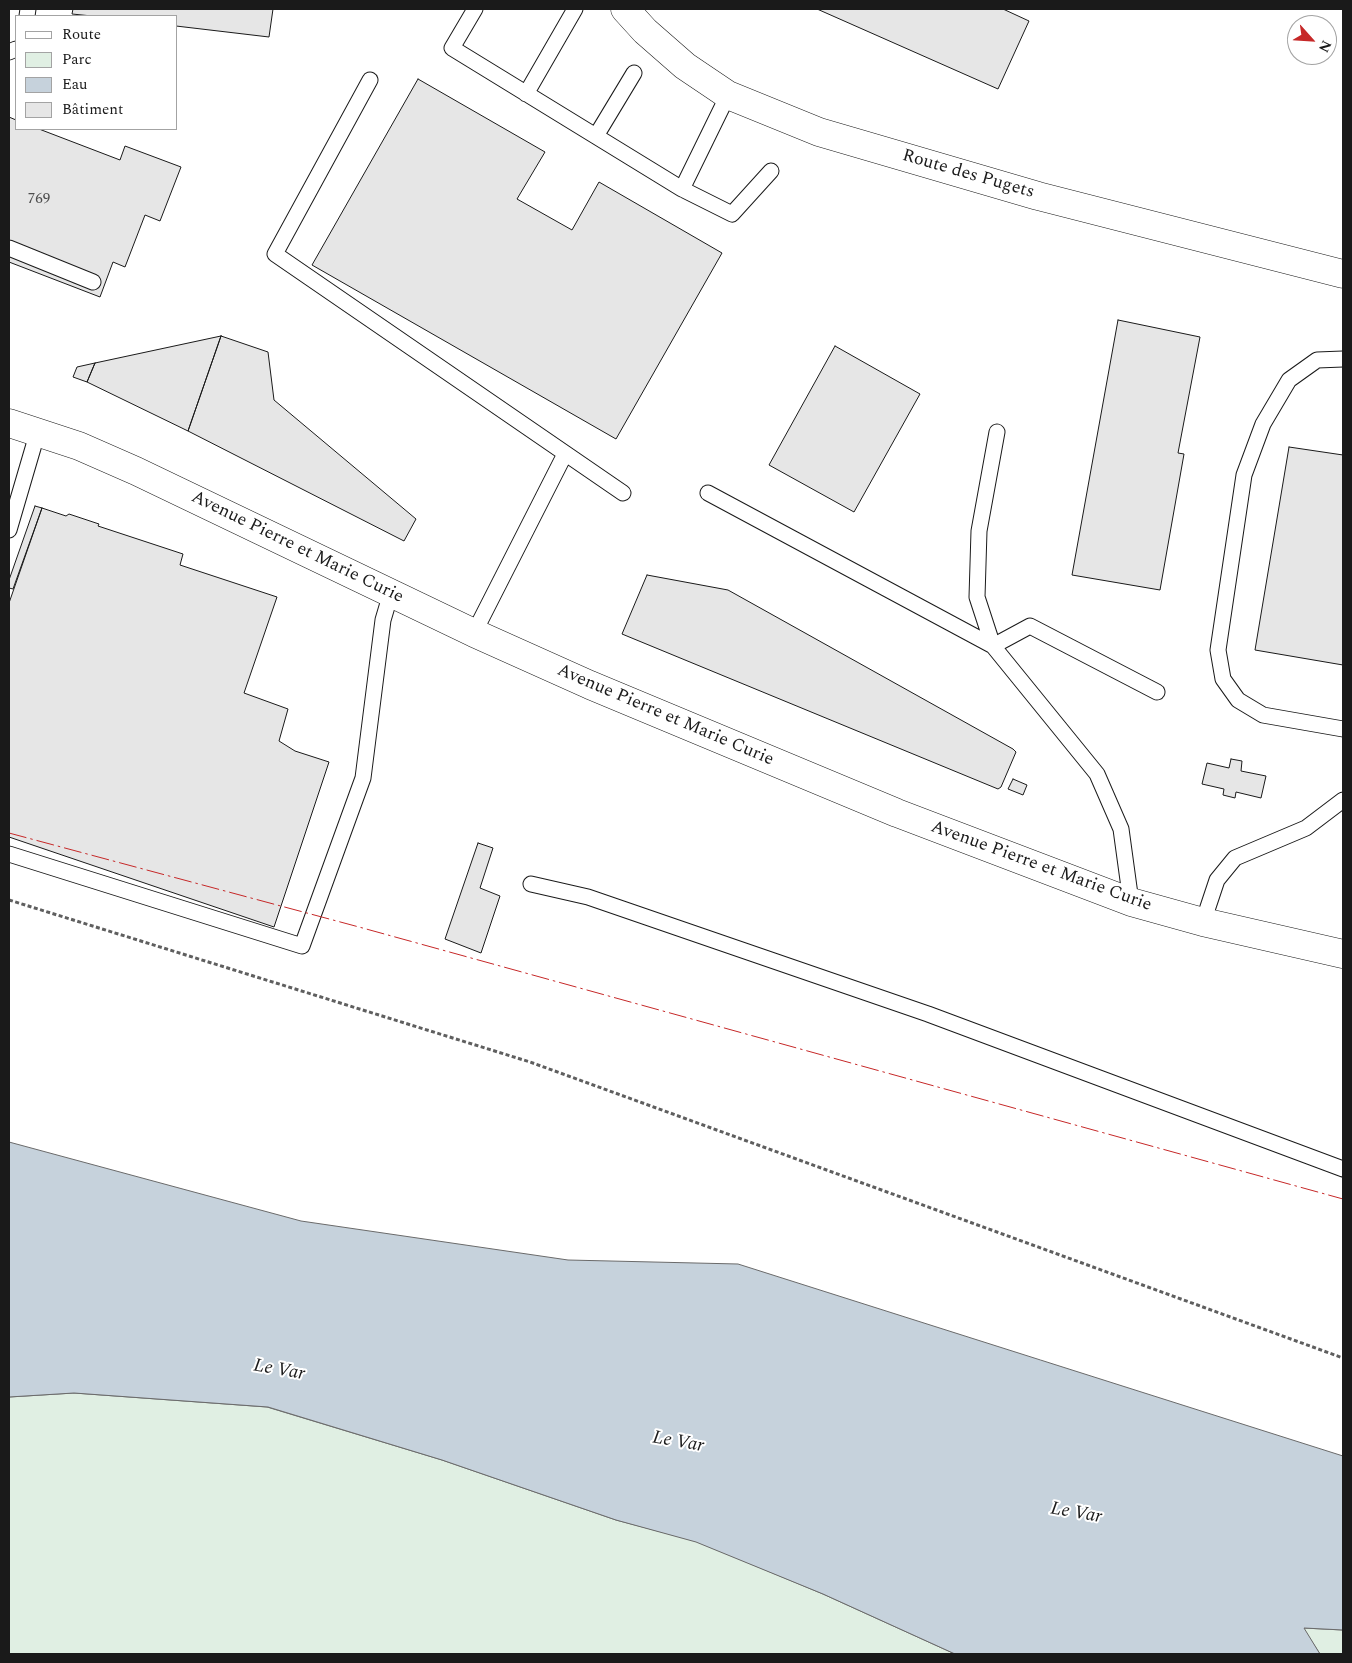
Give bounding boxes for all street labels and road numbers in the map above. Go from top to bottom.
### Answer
street label: Route des Pugets [899,146,1037,204]
street label: Avenue Pierre et Marie Curie [187,487,407,609]
street label: Avenue Pierre et Marie Curie [553,660,777,772]
street label: Avenue Pierre et Marie Curie [928,817,1154,917]

